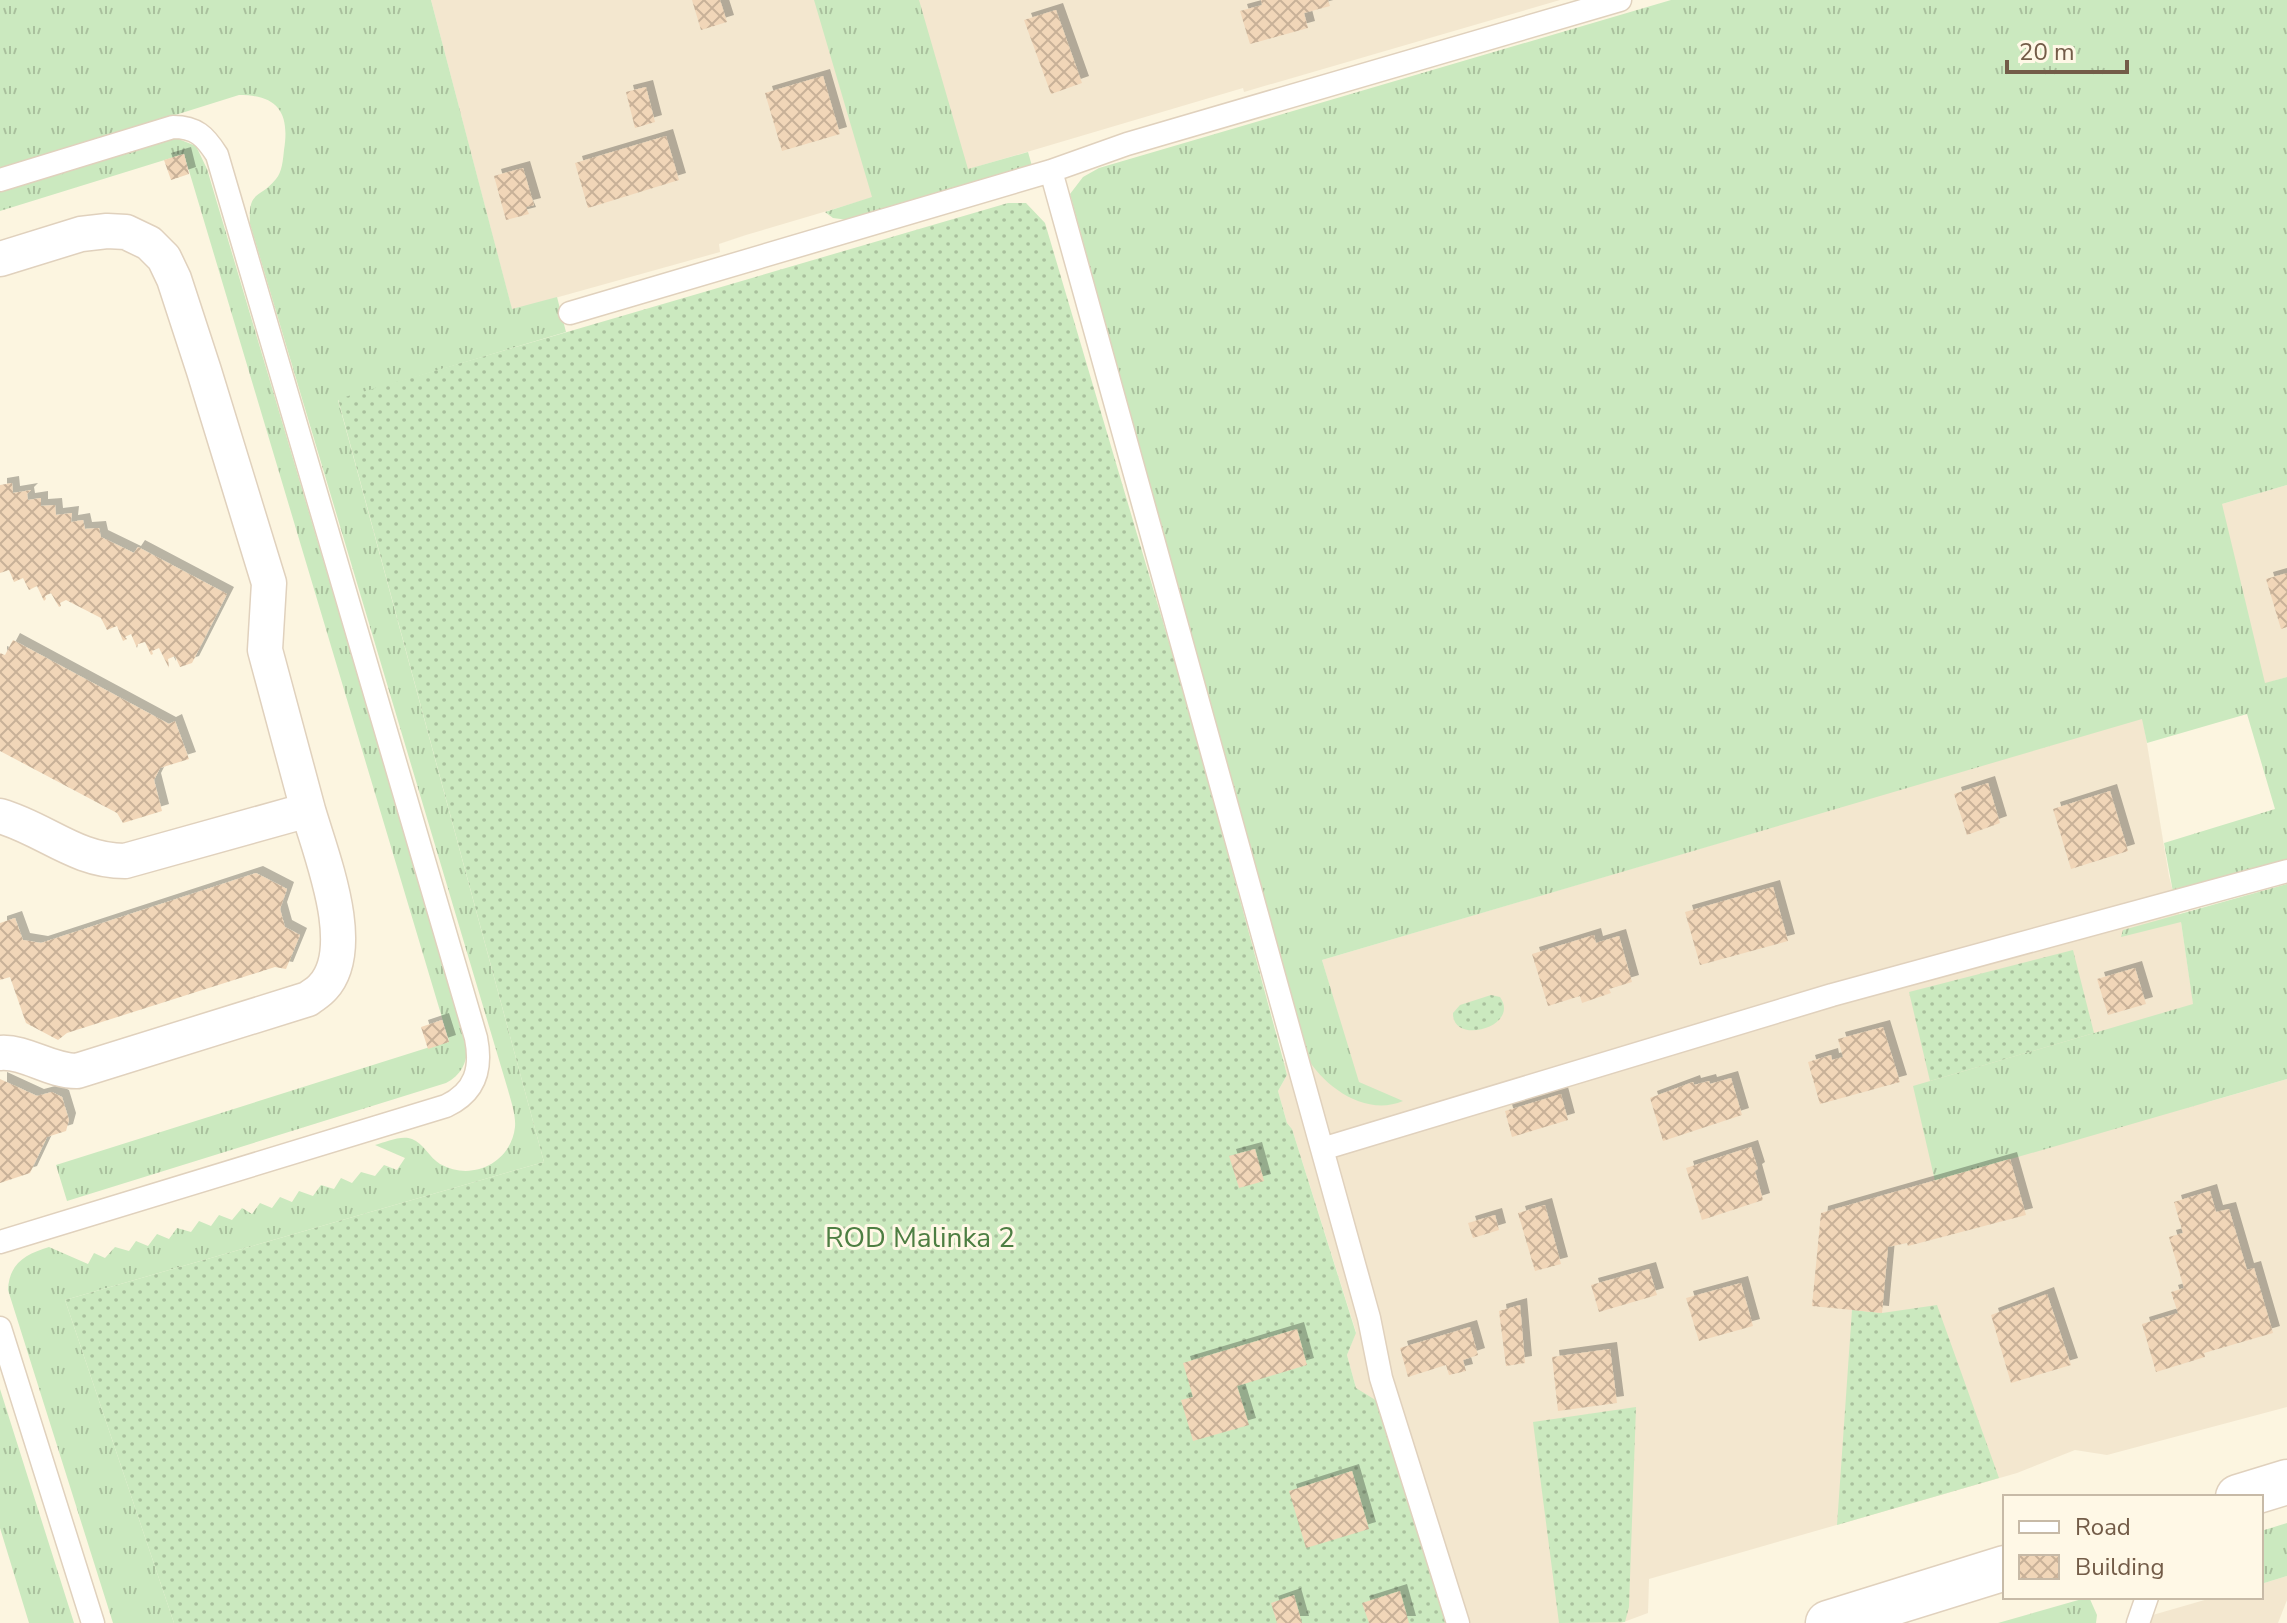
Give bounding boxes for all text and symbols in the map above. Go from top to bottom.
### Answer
scale bar [2007,24,2127,74]
text: 20 m [2019,36,2075,68]
park label: ROD Malinka 2 [825,1219,1015,1257]
legend [2003,1495,2263,1599]
text: Road [2075,1511,2131,1543]
text: Building [2075,1551,2165,1583]

